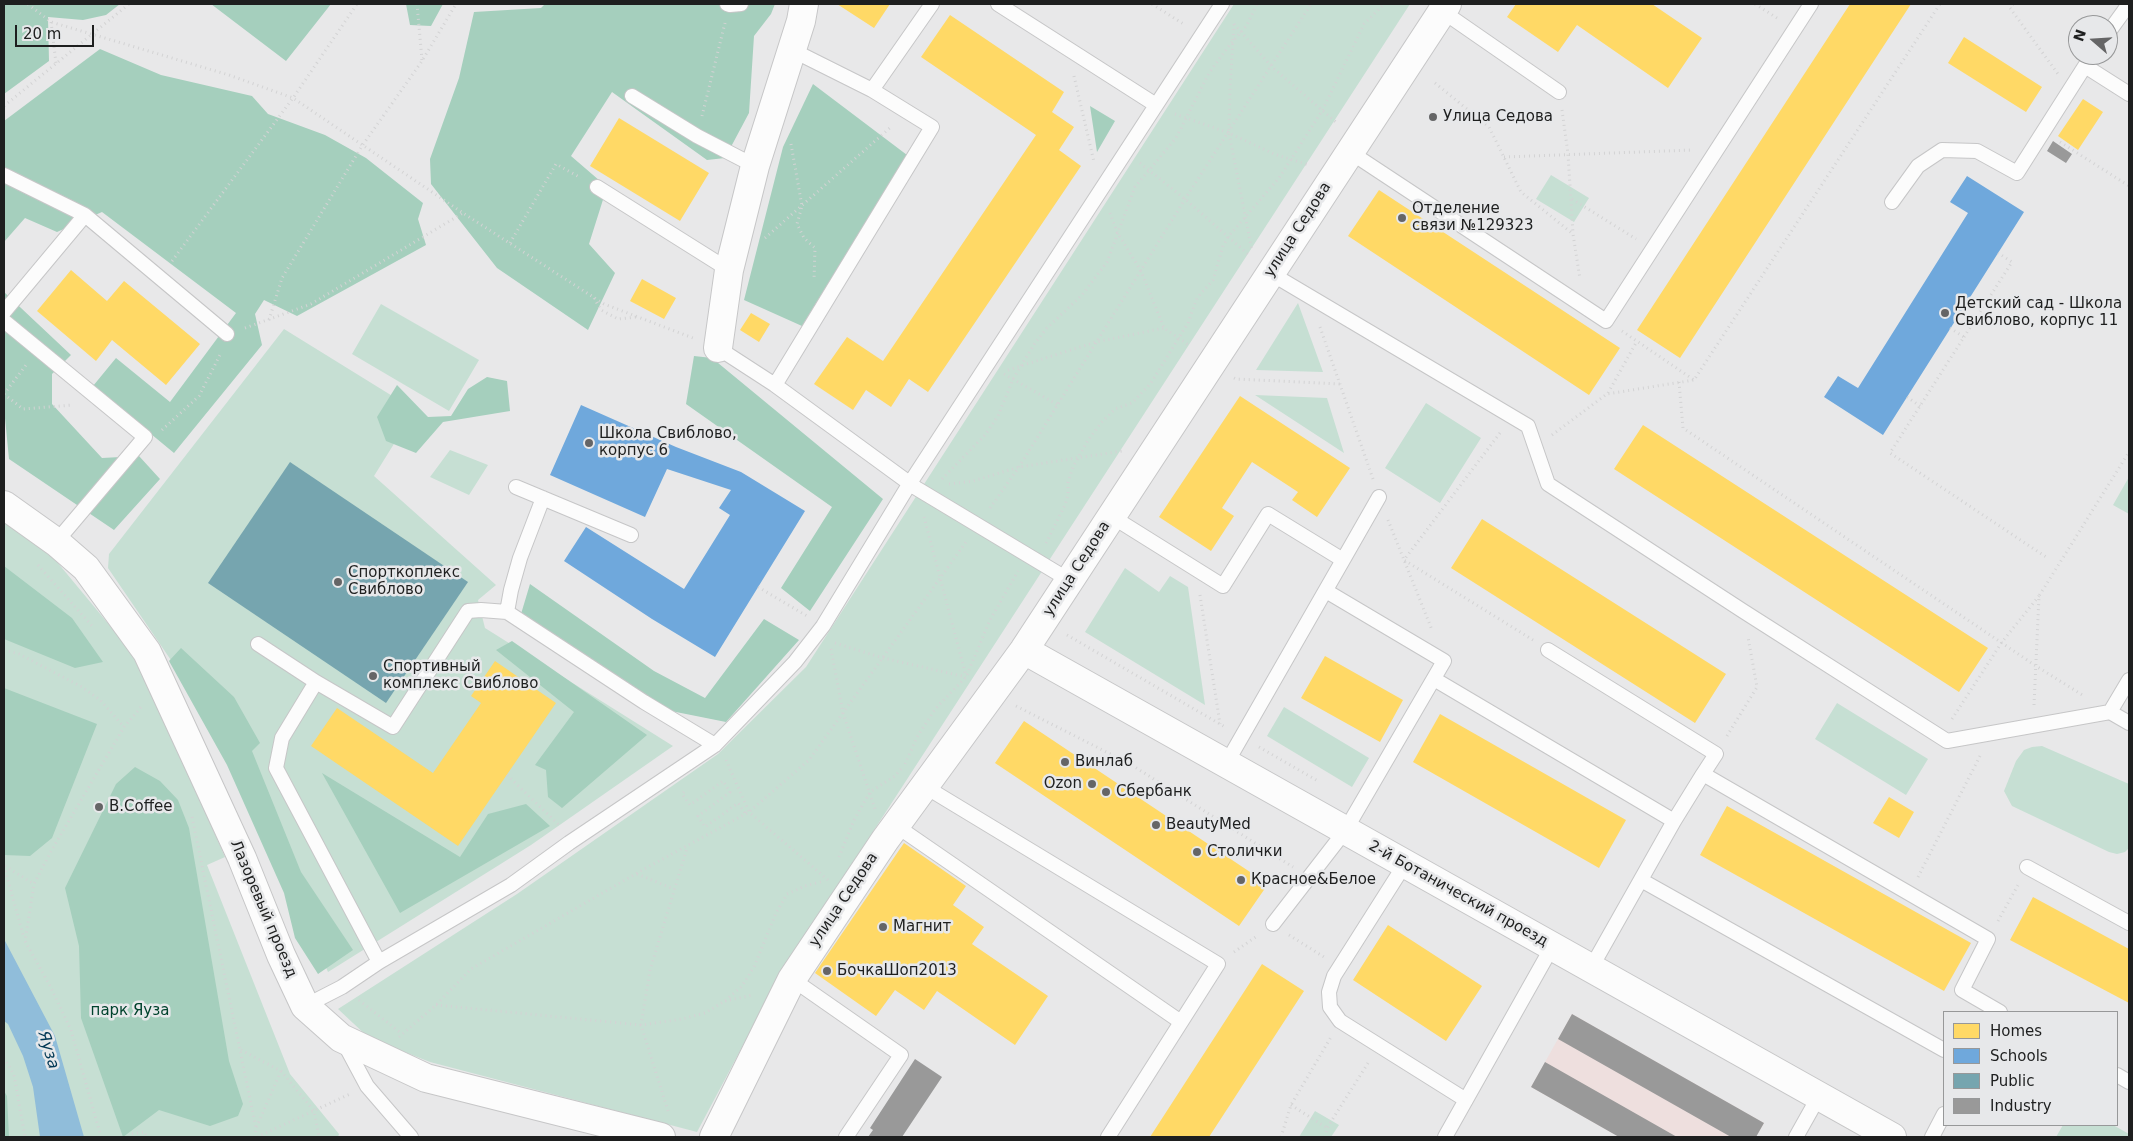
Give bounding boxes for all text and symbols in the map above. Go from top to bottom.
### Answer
scale bar [18,15,96,47]
north arrow [2068,15,2118,65]
text: 20 m [23,25,61,43]
text: N [2070,27,2089,44]
place label: Улица Седова [1443,108,1553,126]
marker: Улица Седова [1427,111,1439,123]
street label: улица Седова [1261,179,1335,281]
place label: Отделение связи №129323 [1412,200,1533,235]
marker: Отделение связи №129323 [1396,212,1408,224]
place label: Детский сад - Школа Свиблово, корпус 11 [1955,295,2122,330]
marker: Детский сад - Школа Свиблово, корпус 11 [1939,307,1951,319]
place label: Школа Свиблово, корпус 6 [599,425,737,460]
marker: Школа Свиблово, корпус 6 [583,437,595,449]
street label: улица Седова [1040,518,1114,620]
place label: Спорткоплекс Свиблово [348,564,460,599]
marker: Спорткоплекс Свиблово [332,576,344,588]
place label: Спортивный комплекс Свиблово [383,658,538,693]
marker: Спортивный комплекс Свиблово [367,670,379,682]
place label: Винлаб [1075,753,1133,771]
marker: Винлаб [1059,756,1071,768]
place label: Ozon [1044,775,1082,793]
marker: Ozon [1086,778,1098,790]
place label: Сбербанк [1116,783,1192,801]
marker: Сбербанк [1100,786,1112,798]
place label: B.Coffee [109,798,173,816]
marker: B.Coffee [93,801,105,813]
place label: BeautyMed [1166,816,1251,834]
marker: BeautyMed [1150,819,1162,831]
street label: 2-й Ботанический проезд [1365,837,1551,951]
street label: Лазоревый проезд [226,838,300,980]
place label: Столички [1207,843,1282,861]
marker: Столички [1191,846,1203,858]
street label: улица Седова [806,850,882,950]
place label: Красное&Белое [1251,871,1376,889]
marker: Красное&Белое [1235,874,1247,886]
place label: Магнит [893,918,951,936]
marker: Магнит [877,921,889,933]
place label: БочкаШоп2013 [837,962,957,980]
marker: БочкаШоп2013 [821,965,833,977]
park label: парк Яуза [91,1002,169,1020]
legend [1943,1011,2118,1126]
text: Homes [1990,1022,2042,1040]
water label: Яуза [33,1029,63,1071]
text: Schools [1990,1047,2048,1065]
text: Public [1990,1072,2034,1090]
text: Industry [1990,1097,2052,1115]

